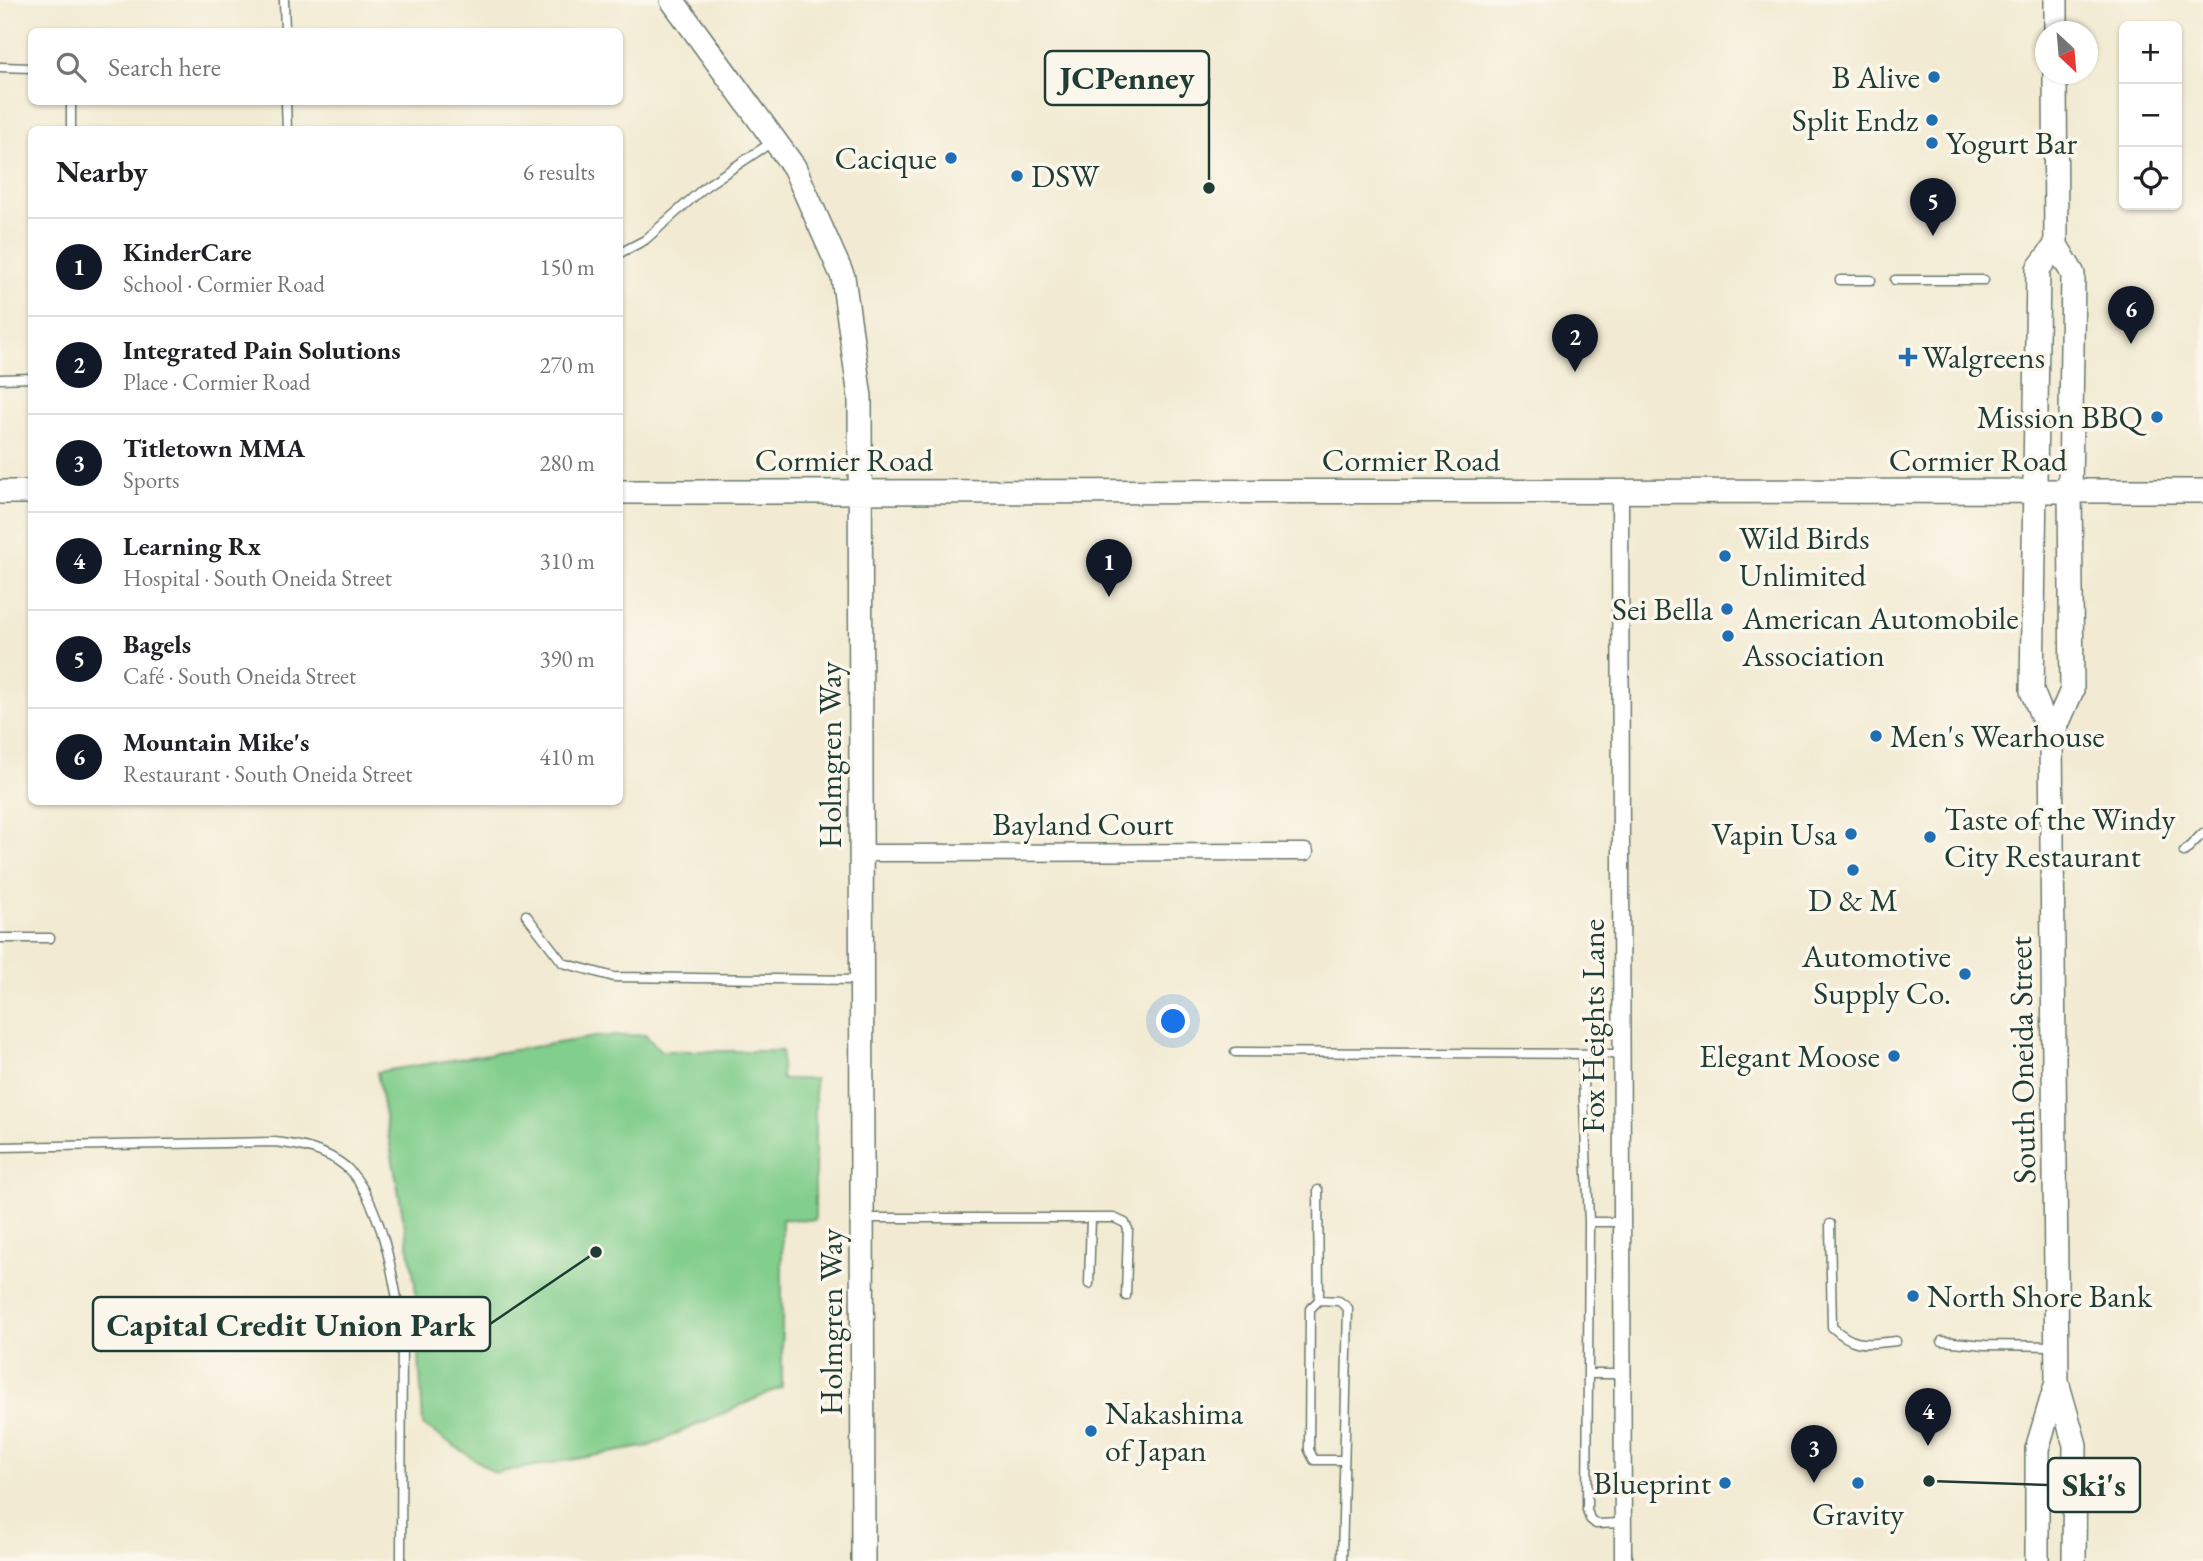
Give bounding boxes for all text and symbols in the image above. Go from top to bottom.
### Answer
north arrow [2035,21,2098,84]
map controls [2119,21,2182,210]
button: + [2119,21,2182,84]
search box [28,28,623,105]
icon: search [52,48,90,86]
text: Search here [108,50,221,84]
callout: JCPenney [1045,51,1209,105]
text: JCPenney [1056,56,1196,99]
place label: B Alive [1831,56,1920,98]
marker: B Alive [1926,69,1942,85]
button: − [2119,84,2182,147]
place label: Split Endz [1792,99,1918,141]
marker: Split Endz [1924,112,1940,128]
place label: Yogurt Bar [1946,122,2078,164]
marker: Yogurt Bar [1924,135,1940,151]
place label: Cacique [835,137,937,179]
button: locate [2119,147,2182,210]
marker: Cacique [943,150,959,166]
text: Nearby [56,152,148,191]
place label: DSW [1031,155,1100,197]
text: 6 results [523,157,595,187]
marker: DSW [1009,168,1025,184]
pin: 5 [1910,178,1956,236]
text: KinderCare [123,235,252,269]
text: 1 [73,252,85,282]
text: 150 m [539,252,595,282]
text: School · Cormier Road [123,269,325,299]
pin: 6 [2108,286,2154,344]
pin: 2 [1552,314,1598,372]
text: Integrated Pain Solutions [123,333,401,367]
place label: Walgreens [1922,336,2045,378]
marker: Walgreens [1900,349,1916,365]
text: 2 [73,350,85,380]
text: 270 m [539,350,595,380]
text: Place · Cormier Road [123,367,310,397]
place label: Mission BBQ [1977,396,2148,438]
marker: Mission BBQ [2149,409,2165,425]
text: Titletown MMA [123,431,305,465]
street label: Cormier Road [755,439,934,481]
street label: Cormier Road [1322,439,1501,481]
street label: Cormier Road [1889,439,2068,481]
text: 3 [73,448,85,478]
text: 280 m [539,448,595,478]
text: Sports [123,465,179,495]
place label: Wild Birds Unlimited [1739,517,1870,596]
text: Learning Rx [123,529,261,563]
pin: 1 [1086,539,1132,597]
text: 4 [73,546,85,576]
text: 310 m [539,546,595,576]
marker: Wild Birds Unlimited [1717,548,1733,564]
text: Hospital · South Oneida Street [123,563,392,593]
place label: Sei Bella [1612,588,1713,630]
place label: American Automobile Association [1741,597,2019,676]
marker: Sei Bella [1719,601,1735,617]
text: Bagels [123,627,191,661]
marker: American Automobile Association [1720,628,1736,644]
text: 5 [73,644,85,674]
text: 390 m [539,644,595,674]
text: Café · South Oneida Street [123,661,356,691]
street label: Holmgren Way [809,661,851,848]
place label: Men's Wearhouse [1890,715,2105,757]
text: Mountain Mike's [123,725,309,759]
marker: Men's Wearhouse [1868,728,1884,744]
text: 6 [73,742,85,772]
text: 410 m [539,742,595,772]
text: Restaurant · South Oneida Street [123,759,412,789]
place label: Taste of the Windy City Restaurant [1944,798,2177,877]
street label: Bayland Court [992,803,1174,845]
place label: Vapin Usa [1711,813,1837,855]
marker: Vapin Usa [1843,826,1859,842]
marker: Taste of the Windy City Restaurant [1922,829,1938,845]
marker: D & M [1845,862,1861,878]
place label: D & M [1808,879,1898,921]
street label: Fox Heights Lane [1572,919,1614,1133]
place label: Automotive Supply Co. [1801,935,1951,1014]
street label: South Oneida Street [1999,936,2045,1184]
marker: Automotive Supply Co. [1957,966,1973,982]
your location [1156,1004,1190,1038]
place label: Elegant Moose [1699,1035,1880,1077]
marker: Elegant Moose [1886,1048,1902,1064]
street label: Holmgren Way [810,1228,852,1415]
place label: North Shore Bank [1927,1275,2153,1317]
marker: North Shore Bank [1905,1288,1921,1304]
callout: Capital Credit Union Park [93,1297,490,1351]
text: Capital Credit Union Park [107,1303,476,1346]
pin: 4 [1905,1388,1951,1446]
place label: Nakashima of Japan [1105,1392,1243,1471]
marker: Nakashima of Japan [1083,1423,1099,1439]
pin: 3 [1791,1425,1837,1483]
callout: Ski's [2048,1458,2140,1512]
place label: Blueprint [1593,1462,1711,1504]
text: Ski's [2062,1463,2126,1506]
marker: Blueprint [1717,1475,1733,1491]
marker: Gravity [1850,1475,1866,1491]
place label: Gravity [1812,1493,1905,1535]

